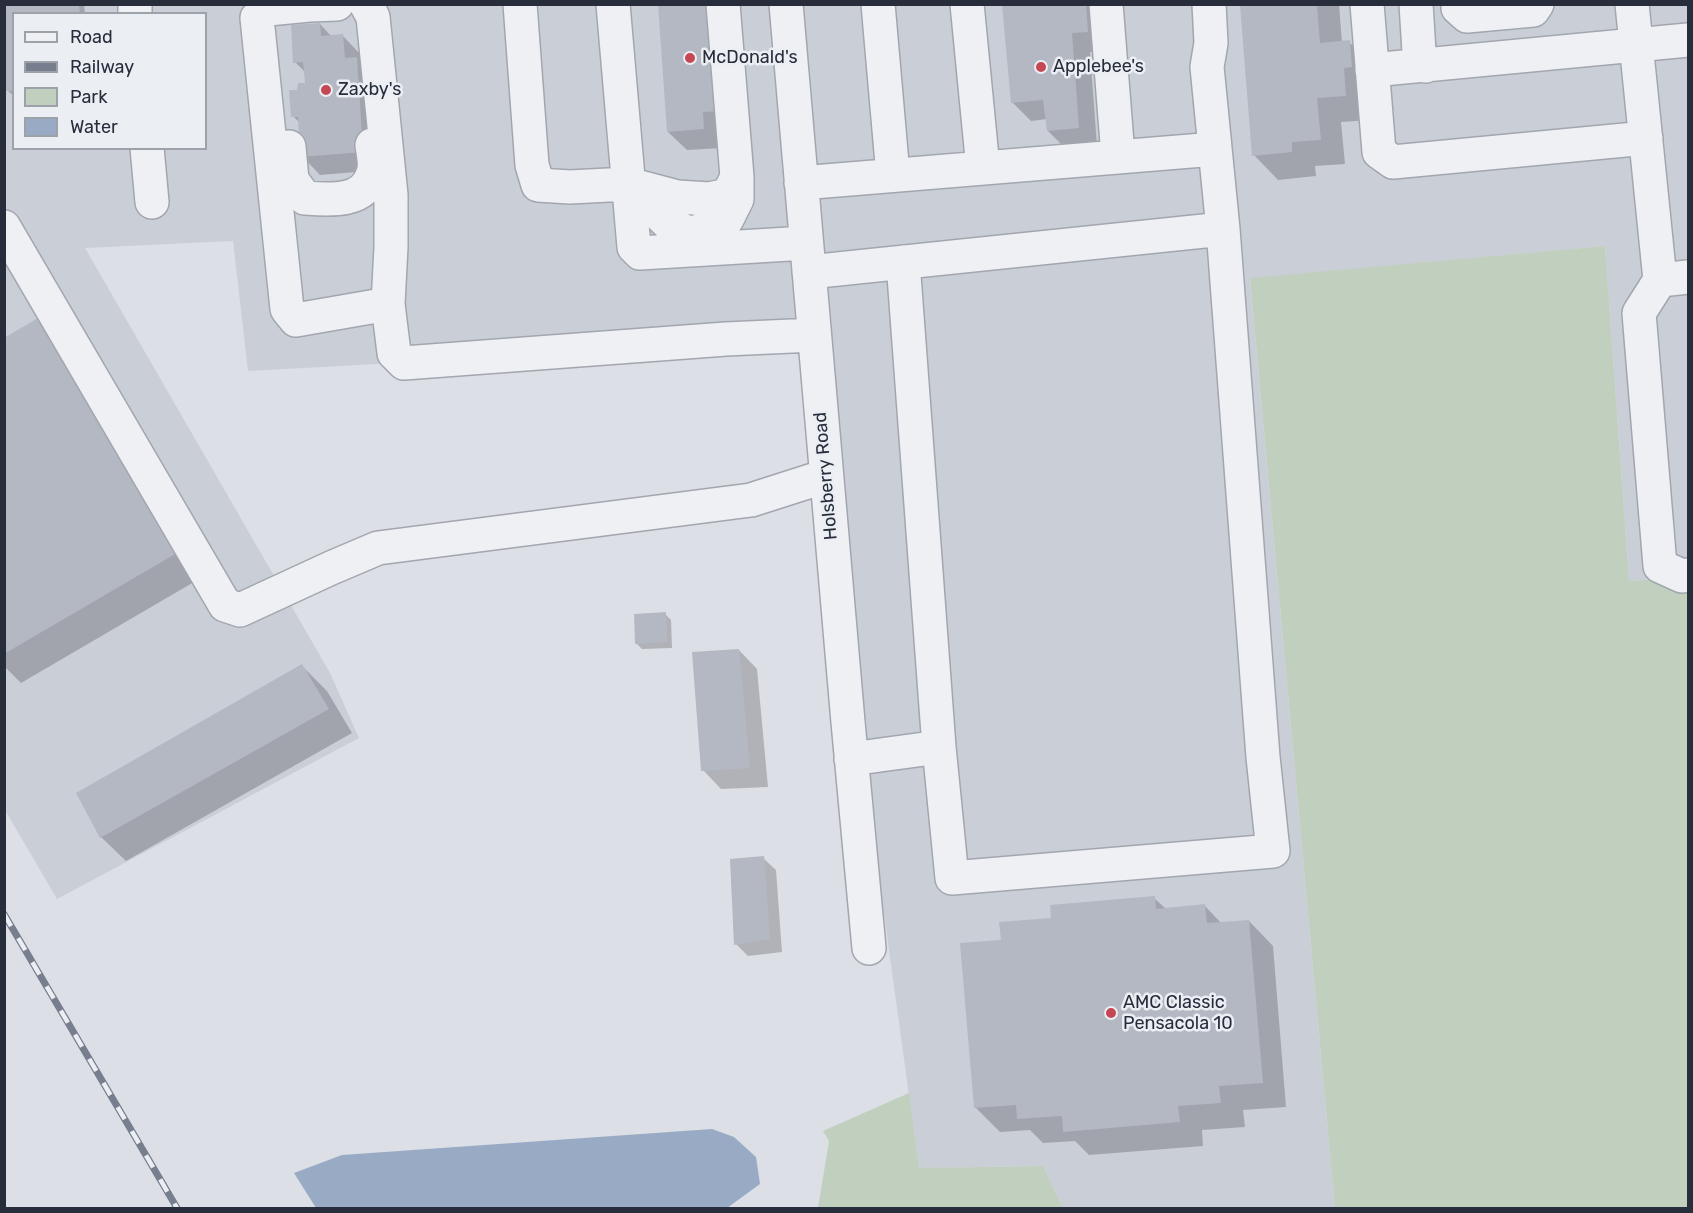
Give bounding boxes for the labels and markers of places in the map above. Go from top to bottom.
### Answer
place label: McDonald's [702,47,798,69]
marker: McDonald's [683,51,697,65]
place label: Applebee's [1053,56,1144,78]
marker: Applebee's [1034,60,1048,74]
place label: Zaxby's [338,79,401,101]
marker: Zaxby's [319,83,333,97]
place label: AMC Classic Pensacola 10 [1123,992,1233,1034]
marker: AMC Classic Pensacola 10 [1104,1006,1118,1020]

